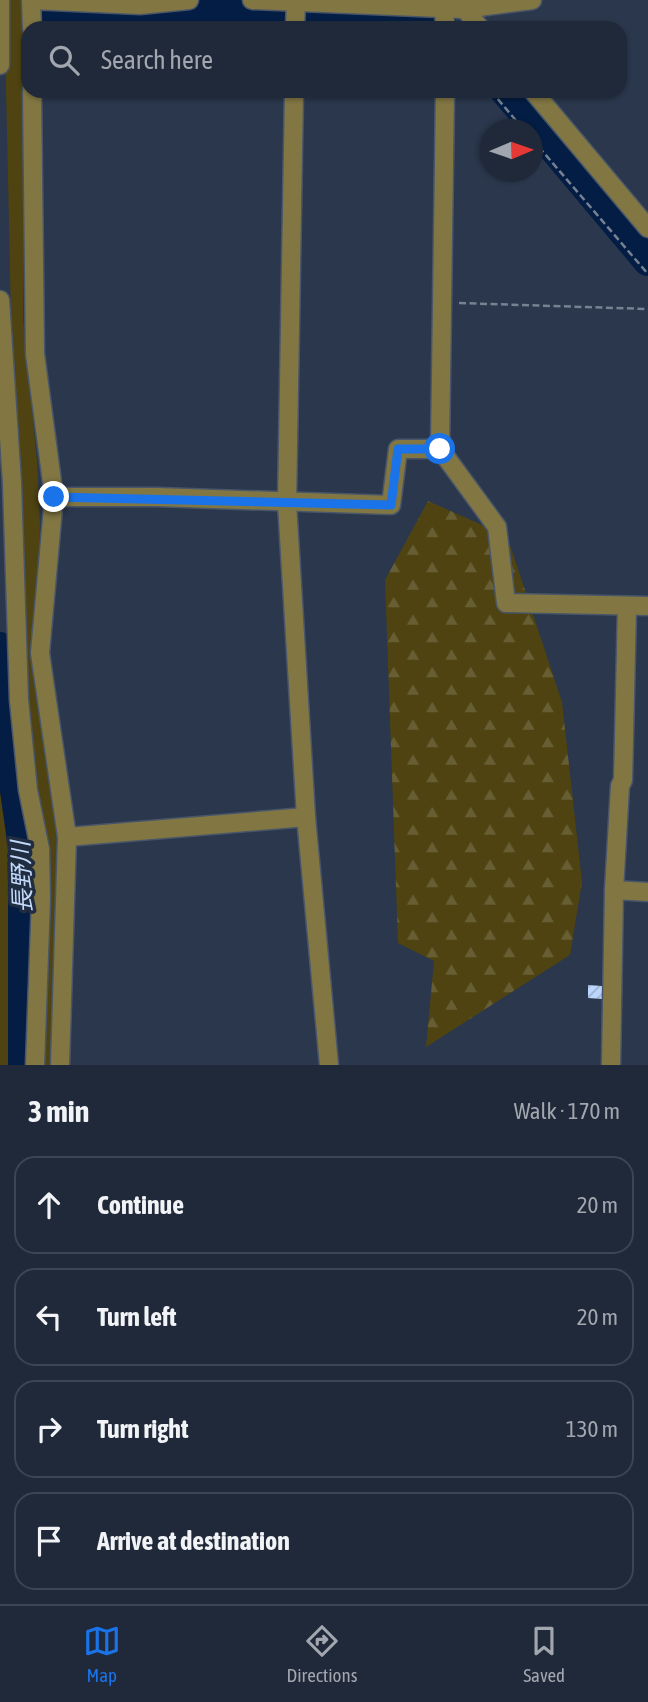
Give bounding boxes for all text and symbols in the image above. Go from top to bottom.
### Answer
search box [21,21,627,98]
icon: search [45,41,83,79]
text: Search here [101,45,213,75]
north arrow [480,119,543,182]
route start [424,433,455,464]
route end [38,481,69,512]
water label: 長野川 [7,838,36,913]
text: 3 min [28,1094,89,1128]
text: Walk · 170 m [514,1098,620,1124]
icon: ahead [30,1186,68,1224]
text: Continue [97,1190,184,1220]
text: 20 m [577,1192,618,1218]
icon: left [30,1298,68,1336]
text: Turn left [97,1302,177,1332]
text: 20 m [577,1304,618,1330]
icon: right [30,1410,68,1448]
text: Turn right [97,1414,188,1444]
text: 130 m [566,1416,618,1442]
icon: arrive [30,1522,68,1560]
text: Arrive at destination [97,1526,290,1556]
tab: Map [83,1622,121,1686]
tab: Directions [287,1622,357,1686]
tab: Saved [523,1622,565,1686]

